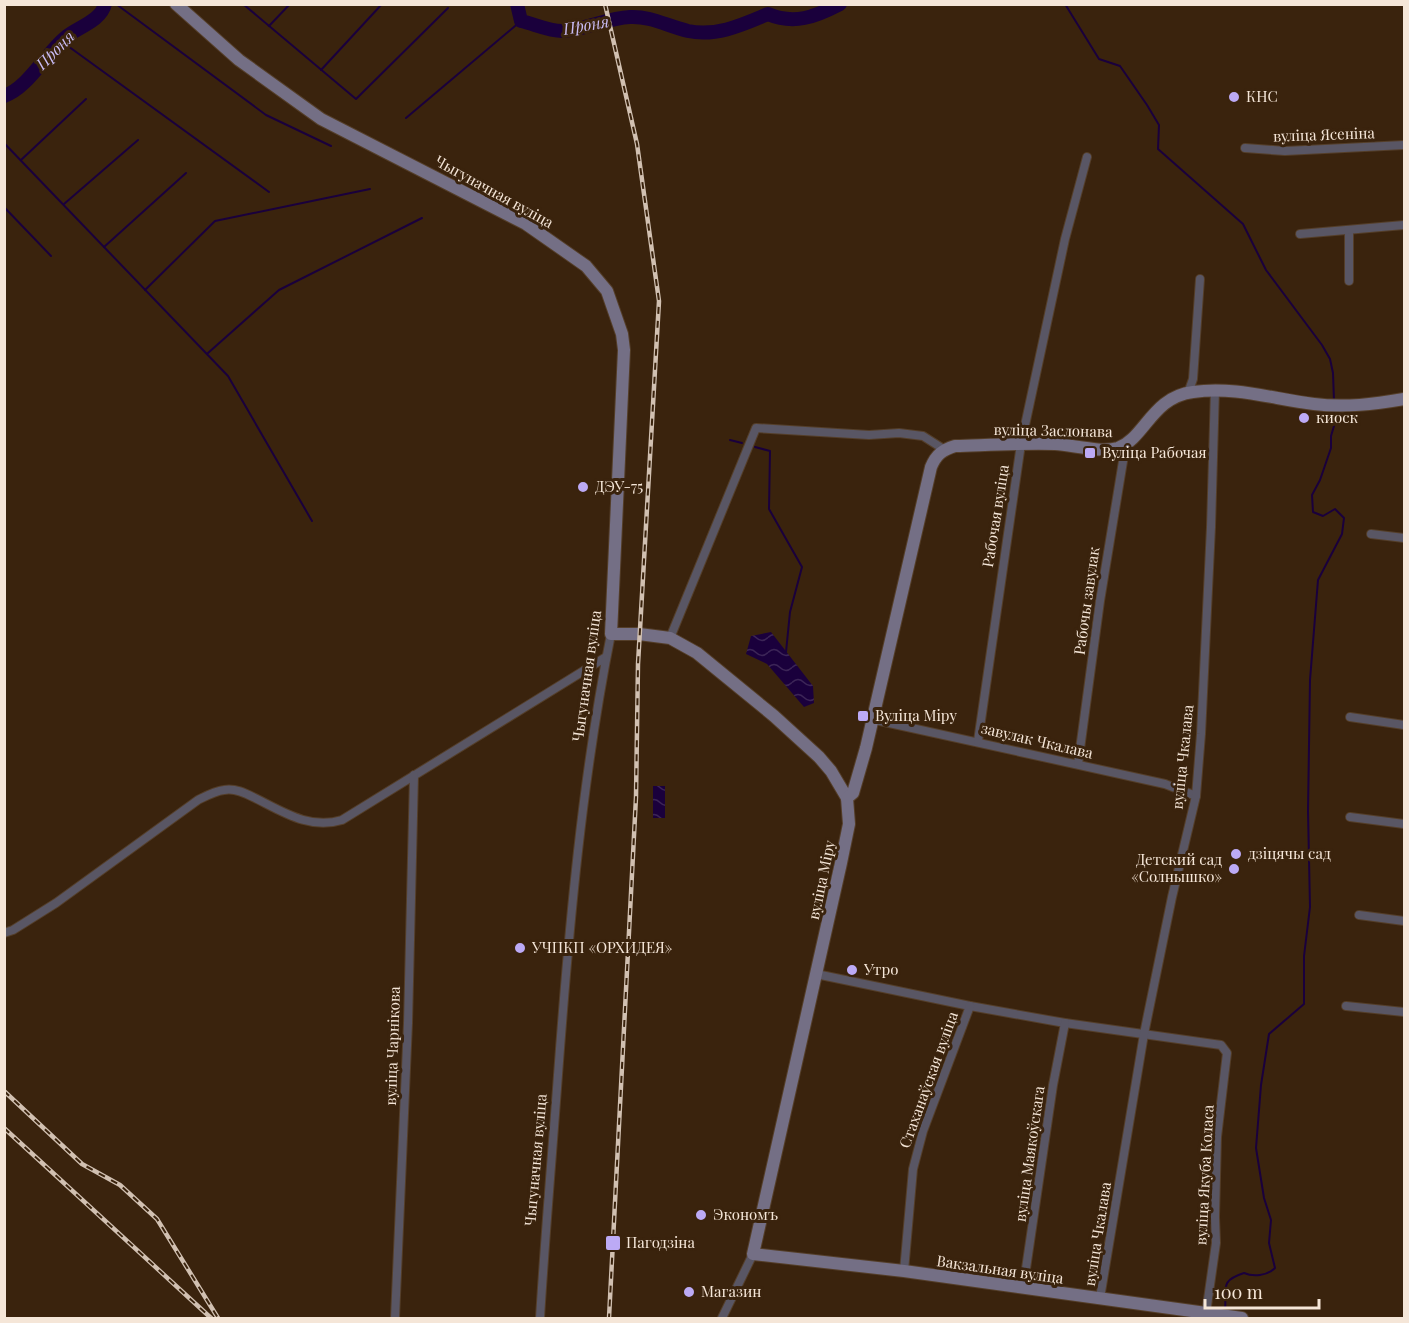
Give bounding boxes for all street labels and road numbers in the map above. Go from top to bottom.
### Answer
street label: вуліца Ясеніна [1273,122,1376,146]
street label: Чыгуначная вуліца [432,150,558,232]
street label: вуліца Заслонава [993,419,1113,441]
street label: Рабочая вуліца [977,463,1013,569]
street label: Рабочы завулак [1069,545,1104,656]
street label: Чыгуначная вуліца [567,608,605,743]
street label: вуліца Чкалава [1167,703,1197,810]
street label: завулак Чкалава [979,717,1096,763]
street label: вуліца Міру [803,838,839,921]
street label: вуліца Чарнікова [380,985,404,1106]
street label: Стаханаўская вуліца [894,1008,962,1151]
street label: вуліца Маякоўскага [1010,1084,1049,1223]
street label: Чыгуначная вуліца [519,1092,551,1227]
street label: вуліца Якуба Коласа [1190,1104,1218,1246]
street label: вуліца Чкалава [1079,1180,1115,1287]
street label: Вакзальная вуліца [935,1250,1065,1288]

